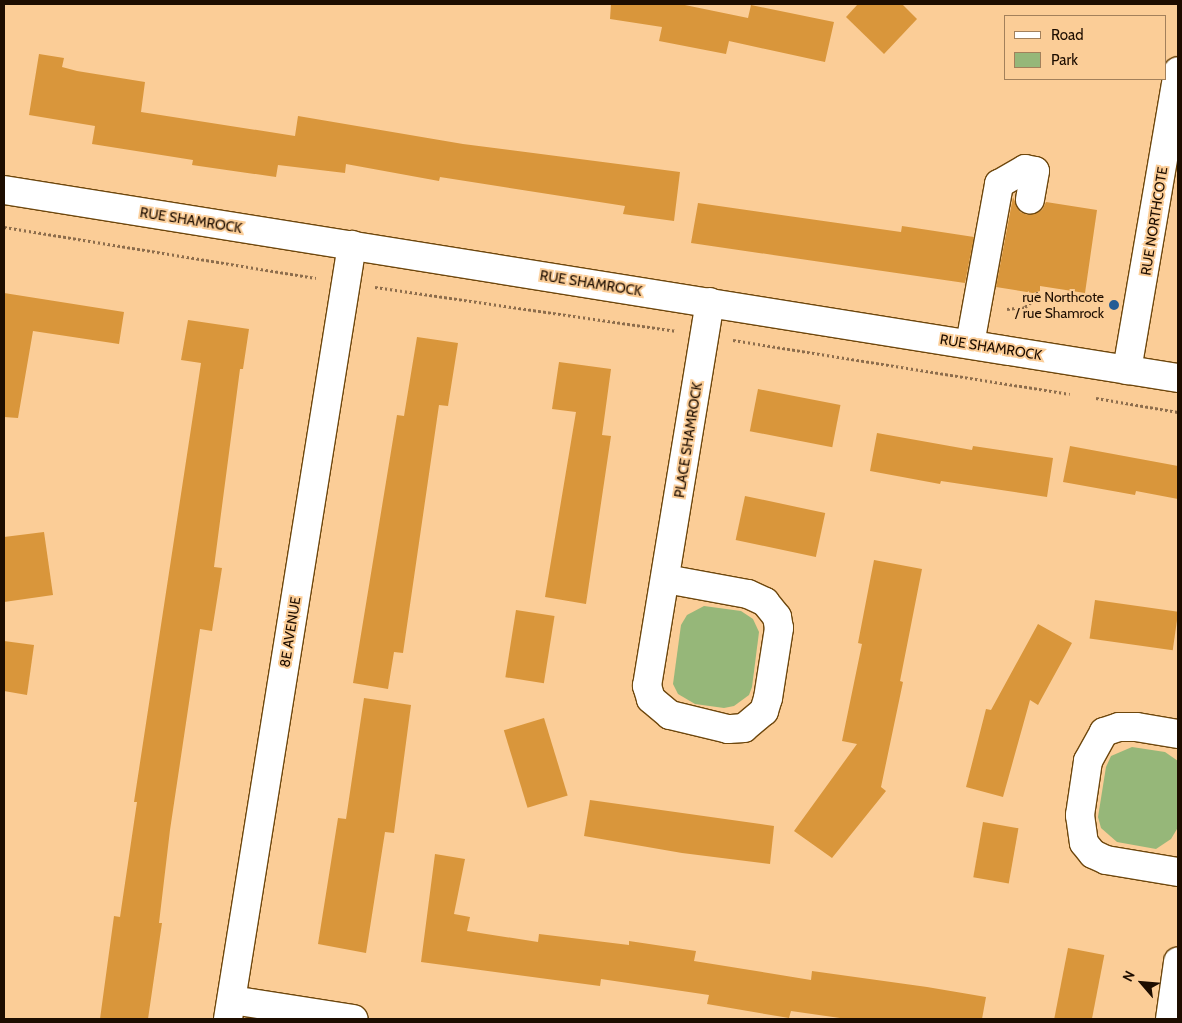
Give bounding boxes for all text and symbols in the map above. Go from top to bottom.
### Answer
legend [1004,15,1167,80]
text: Road [1051,26,1084,44]
text: Park [1051,51,1078,69]
street label: RUE NORTHCOTE [1137,165,1171,277]
street label: RUE SHAMROCK [139,204,243,236]
street label: RUE SHAMROCK [539,267,643,299]
place label: rue Northcote / rue Shamrock [1015,289,1104,322]
marker: rue Northcote / rue Shamrock [1108,299,1120,311]
street label: RUE SHAMROCK [939,331,1043,363]
street label: PLACE SHAMROCK [671,381,705,499]
street label: 8E AVENUE [276,595,304,669]
north arrow [1117,958,1167,1008]
text: N [1118,968,1139,985]

